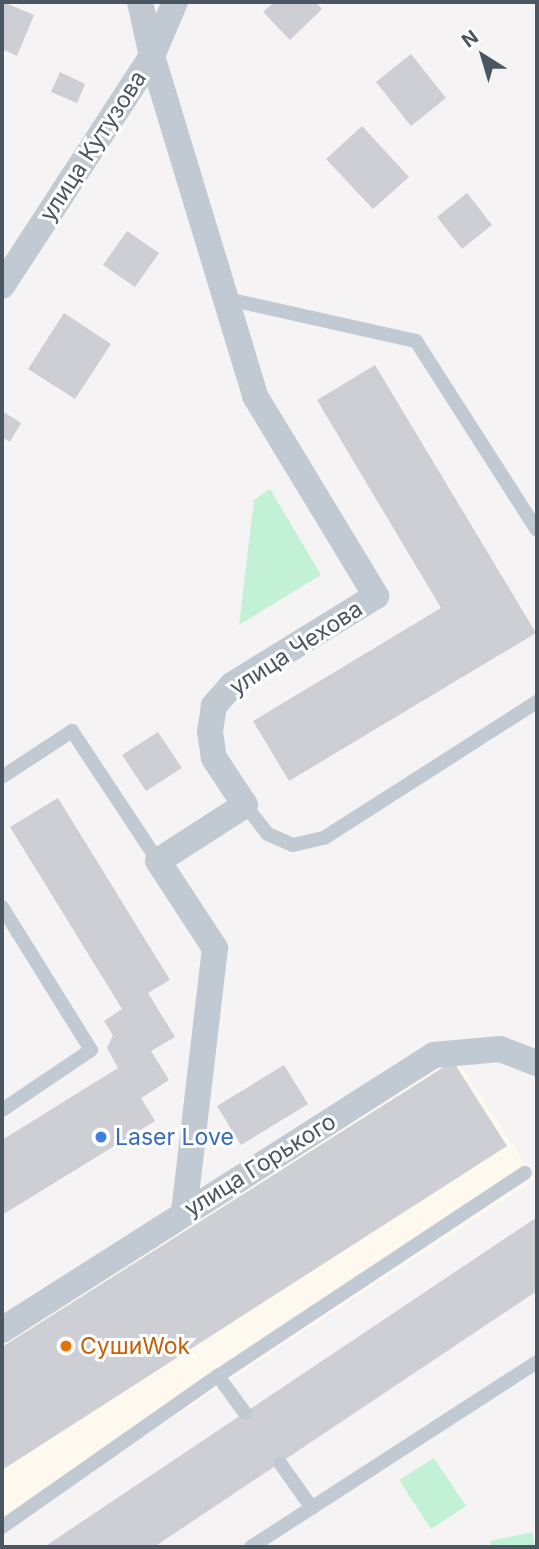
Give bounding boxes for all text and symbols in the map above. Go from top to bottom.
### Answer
north arrow [448,21,518,91]
text: N [457,25,483,52]
street label: улица Кутузова [34,65,152,227]
street label: улица Чехова [225,595,367,701]
street label: улица Горького [179,1107,341,1223]
place label: Laser Love [115,1123,234,1151]
marker: Laser Love [93,1129,109,1145]
place label: СушиWok [80,1332,190,1360]
marker: СушиWok [58,1338,74,1354]

